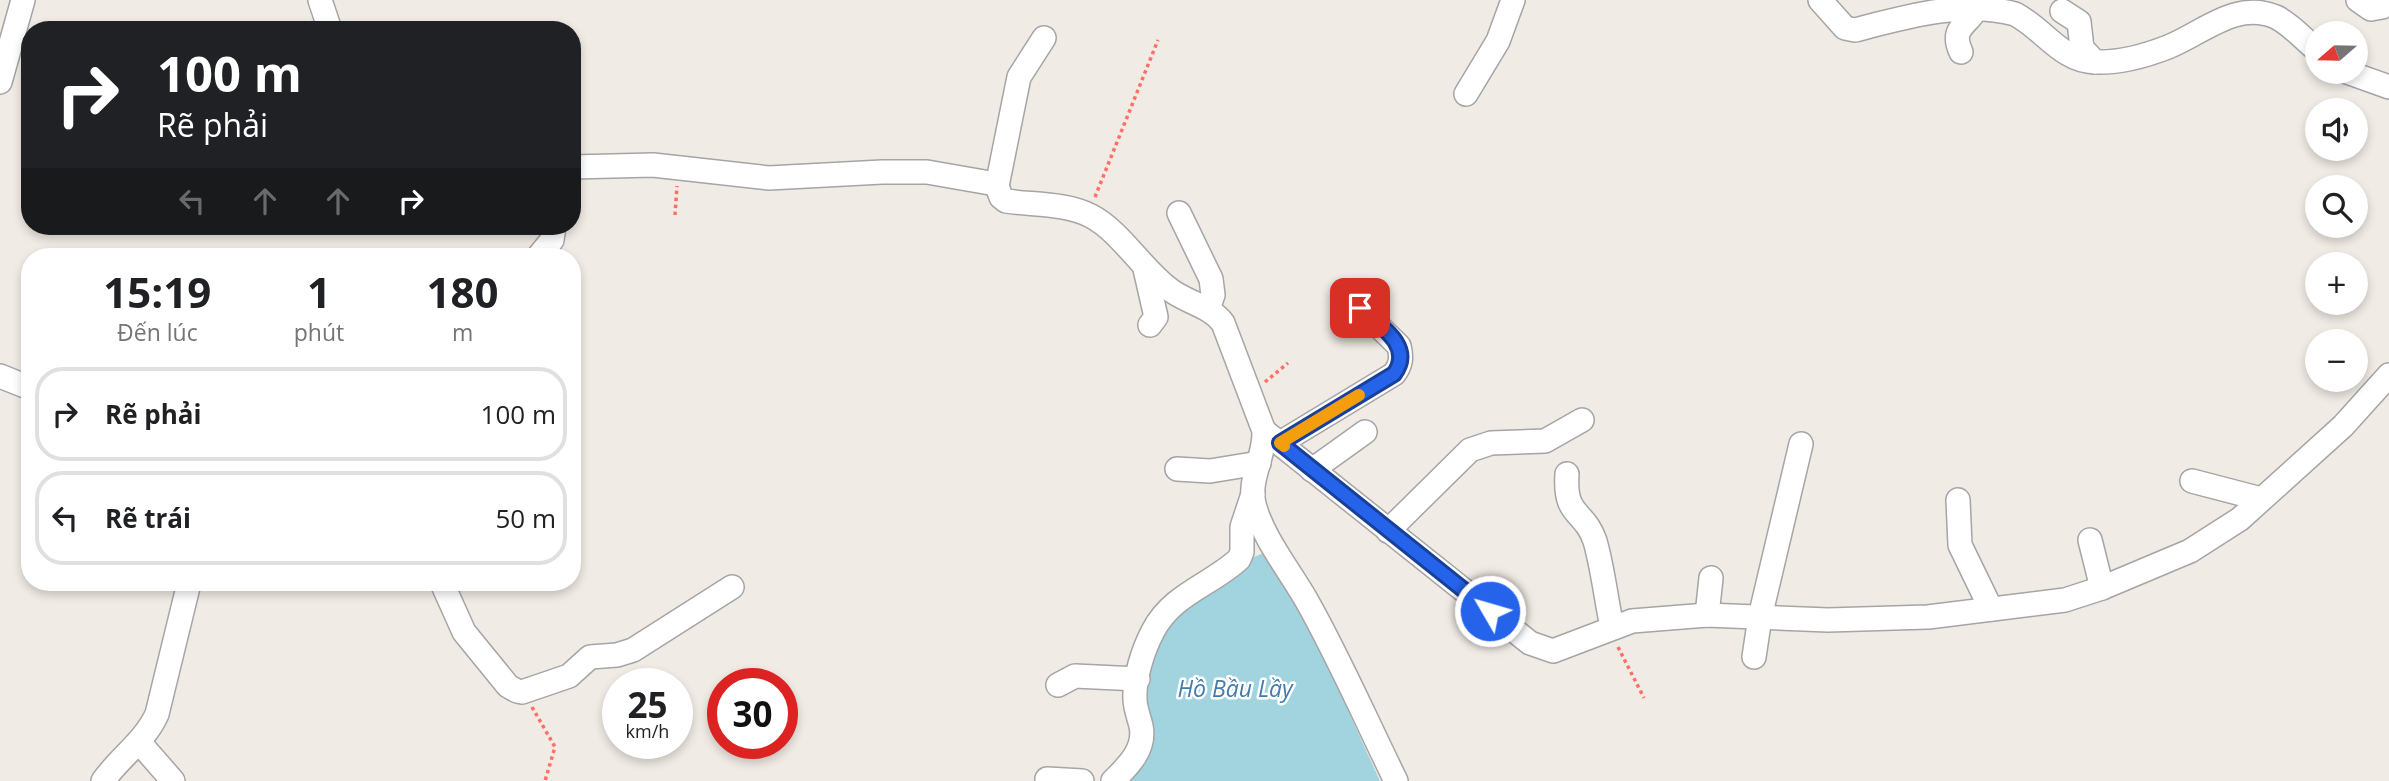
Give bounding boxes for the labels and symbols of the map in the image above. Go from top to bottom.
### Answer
north arrow [2305,21,2368,84]
pin [1330,278,1390,338]
position arrow [1453,574,1527,648]
speed limit sign: 30 [707,668,798,759]
water label: Hồ Bầu Lầy [1177,672,1294,704]

